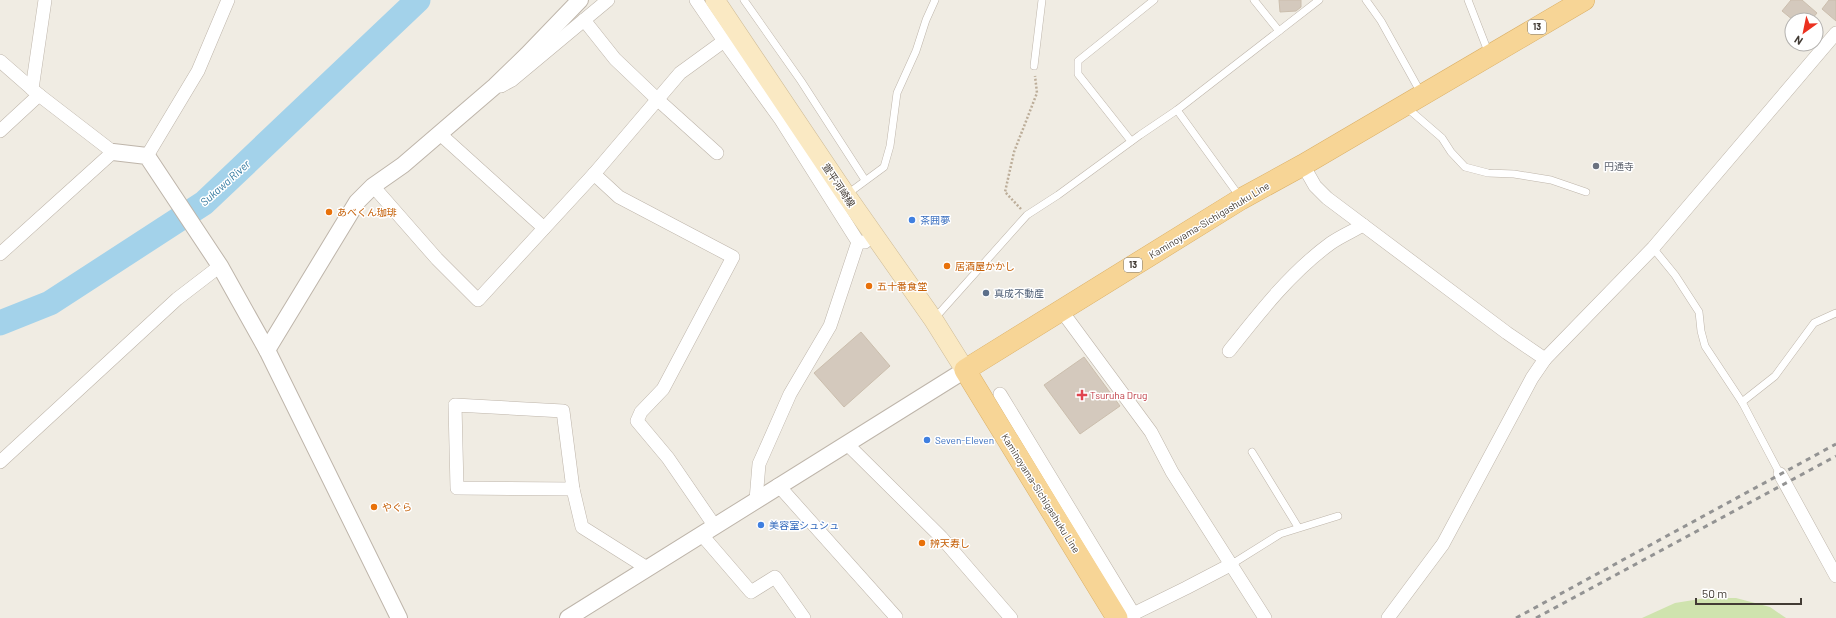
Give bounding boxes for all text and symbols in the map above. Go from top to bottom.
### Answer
north arrow [1784,12,1824,52]
road number: 13 [1528,20,1546,34]
text: N [1792,33,1805,48]
water label: Sukawa River [197,156,253,208]
place label: 円通寺 [1604,160,1634,172]
street label: 萱平河崎線 [820,161,858,209]
marker: 円通寺 [1591,161,1601,171]
street label: Kaminoyama-Sichigashuku Line [1147,179,1271,261]
place label: あべくん珈琲 [337,206,397,218]
marker: あべくん珈琲 [324,207,334,217]
place label: 茶囲夢 [920,214,950,226]
marker: 茶囲夢 [907,215,917,225]
road number: 13 [1124,258,1142,272]
place label: 居酒屋かかし [955,260,1015,272]
marker: 居酒屋かかし [942,261,952,271]
place label: 五十番食堂 [877,280,927,292]
marker: 五十番食堂 [864,281,874,291]
place label: 真成不動産 [994,287,1044,299]
marker: 真成不動産 [981,288,991,298]
place label: Tsuruha Drug [1090,389,1147,401]
marker: Tsuruha Drug [1077,390,1087,400]
street label: Kaminoyama-Sichigashuku Line [999,431,1083,555]
place label: Seven-Eleven [935,434,994,446]
marker: Seven-Eleven [922,435,932,445]
place label: やぐら [382,501,412,513]
marker: やぐら [369,502,379,512]
place label: 美容室シュシュ [769,519,839,531]
marker: 美容室シュシュ [756,520,766,530]
place label: 辨天寿し [930,537,970,549]
marker: 辨天寿し [917,538,927,548]
scale bar [1696,580,1801,606]
text: 50 m [1702,586,1727,600]

